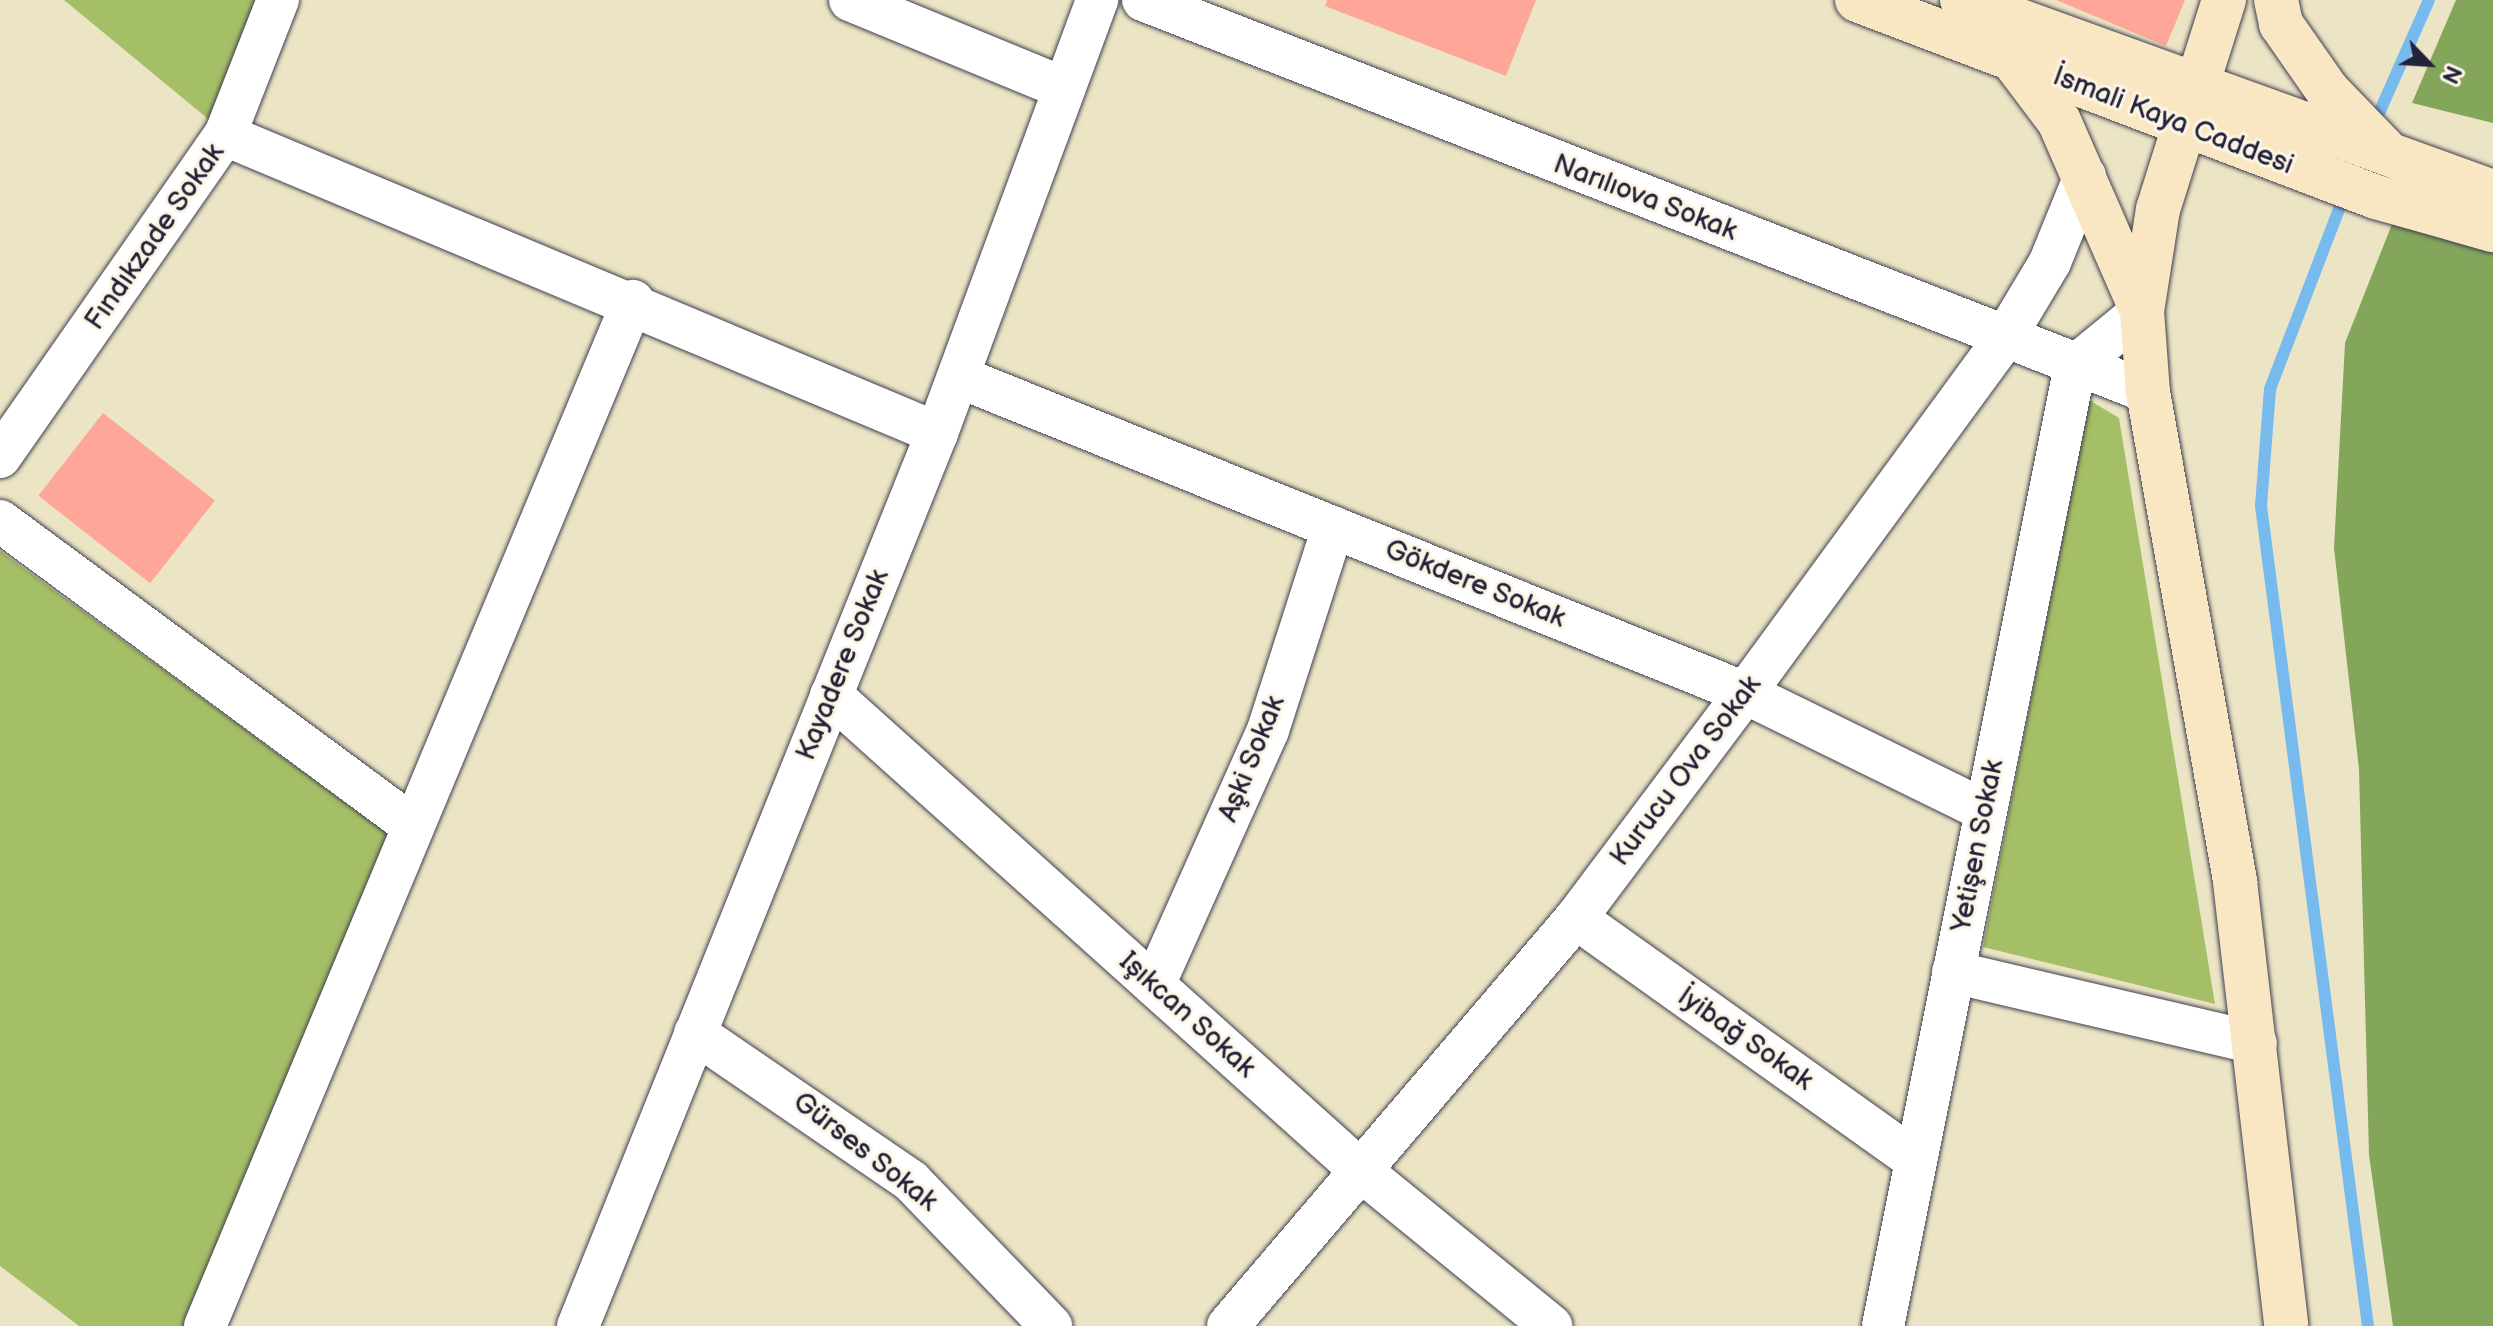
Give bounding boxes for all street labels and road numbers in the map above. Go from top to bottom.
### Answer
street label: İsmali Kaya Caddesi [2048,60,2298,182]
street label: Fındıkzade Sokak [78,137,232,337]
street label: Narılıova Sokak [1548,147,1742,249]
street label: Gökdere Sokak [1380,532,1570,636]
street label: Kayadere Sokak [789,564,897,766]
street label: Kurucu Ova Sokak [1603,669,1769,873]
street label: Aşki Sokak [1211,691,1293,827]
street label: Yetişen Sokak [1945,757,2011,935]
street label: Işıkcan Sokak [1112,945,1262,1085]
street label: İyibağ Sokak [1671,980,1819,1098]
street label: Gürses Sokak [786,1085,944,1219]

